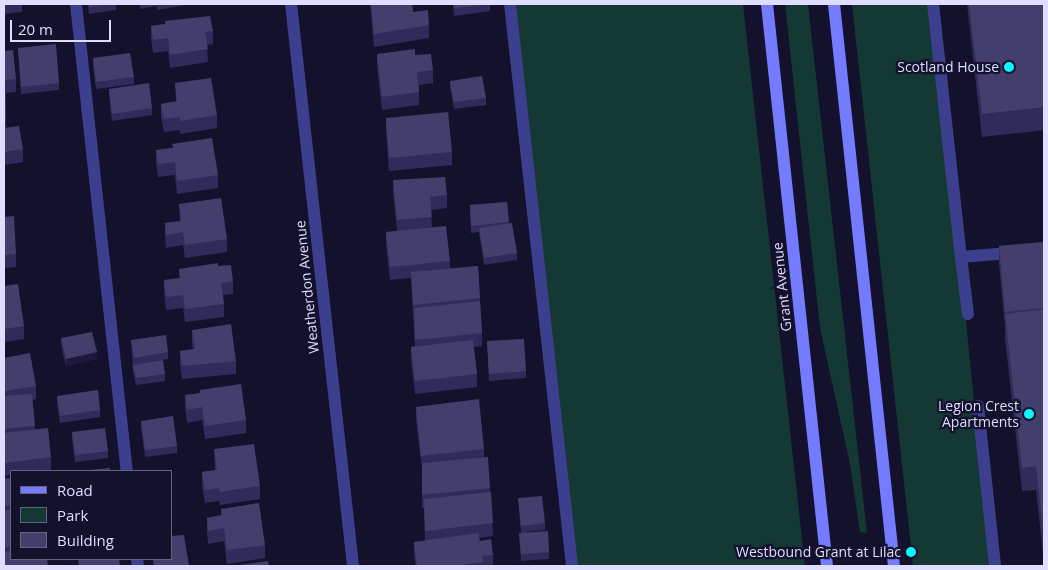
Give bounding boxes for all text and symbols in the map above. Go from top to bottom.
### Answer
scale bar [12,10,114,42]
text: 20 m [18,19,53,39]
place label: Scotland House [897,59,999,75]
marker: Scotland House [1003,61,1015,73]
street label: Weatherdon Avenue [292,220,322,354]
street label: Grant Avenue [769,242,795,332]
place label: Legion Crest Apartments [938,398,1019,431]
marker: Legion Crest Apartments [1023,408,1035,420]
legend [10,470,172,560]
text: Road [57,480,93,500]
text: Park [57,505,88,525]
text: Building [57,530,114,550]
place label: Westbound Grant at Lilac [736,544,901,560]
marker: Westbound Grant at Lilac [905,546,917,558]

